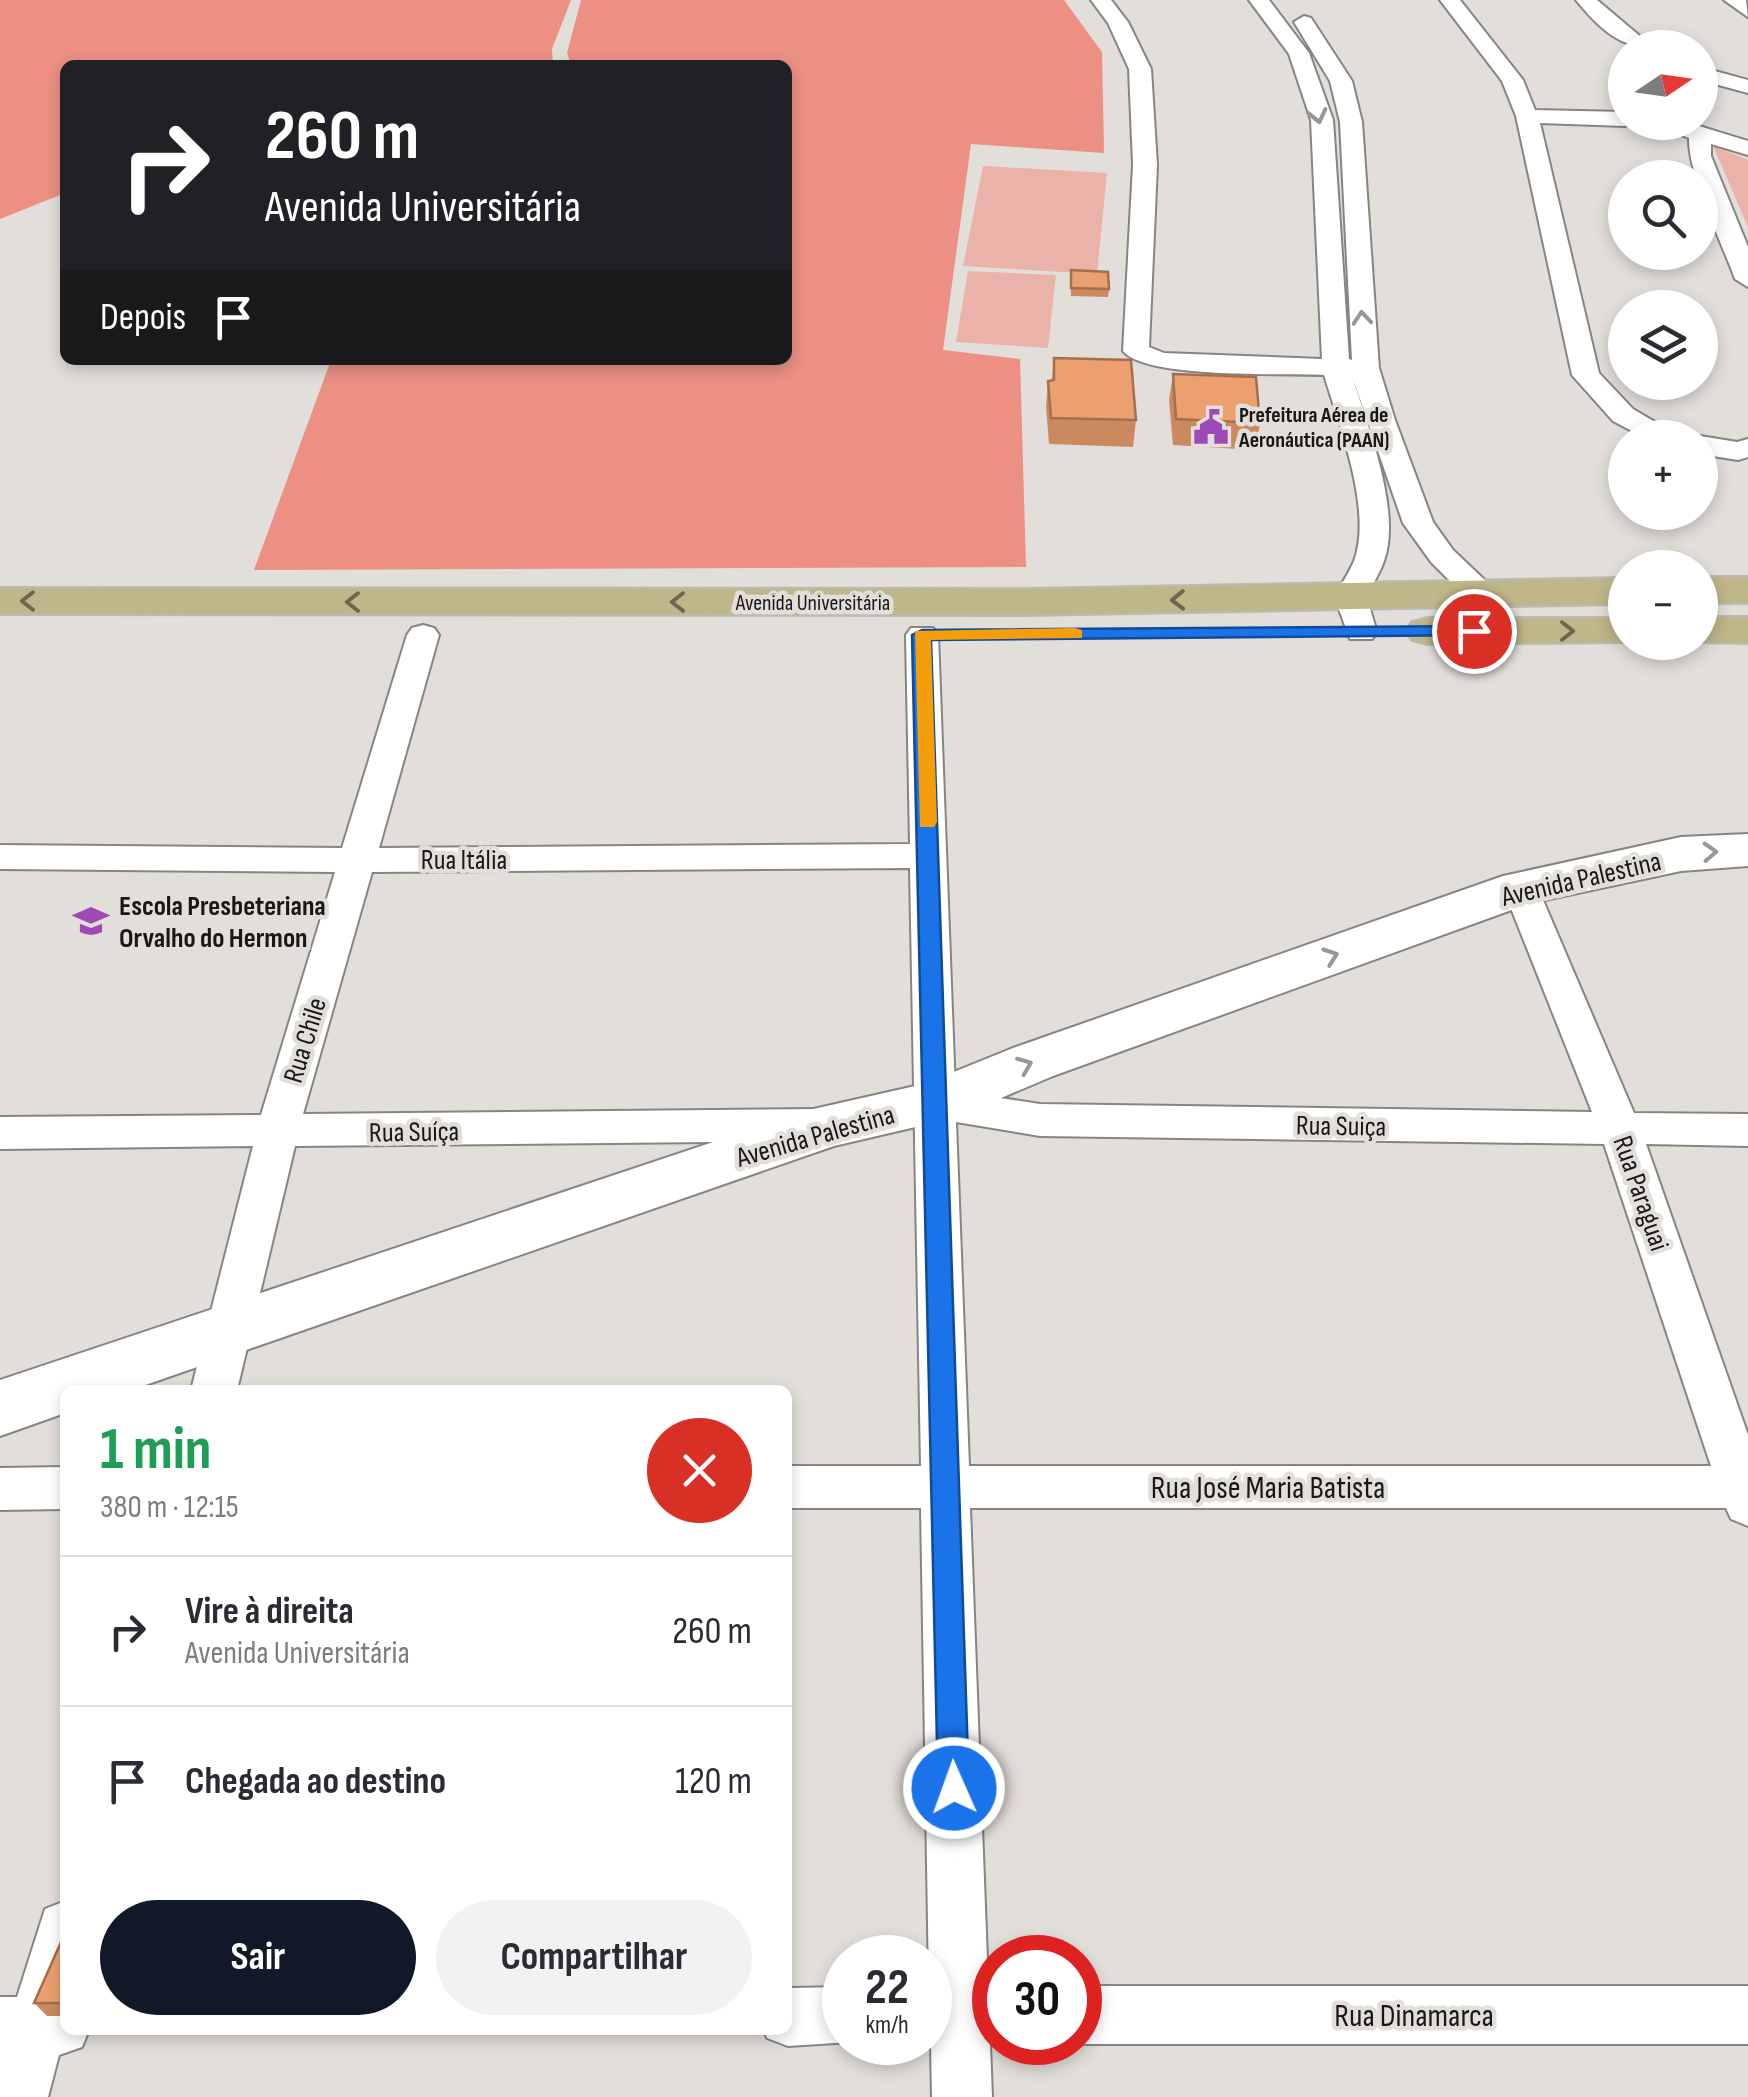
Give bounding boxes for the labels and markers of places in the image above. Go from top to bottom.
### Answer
place label: Prefeitura Aérea de Aeronáutica (PAAN) [1238,402,1389,454]
public building icon: Prefeitura Aérea de Aeronáutica (PAAN) [1192,408,1230,446]
pin [1432,589,1517,674]
place label: Escola Presbeteriana Orvalho do Hermon [119,890,326,955]
school or university icon: Escola Presbeteriana Orvalho do Hermon [72,902,110,940]

